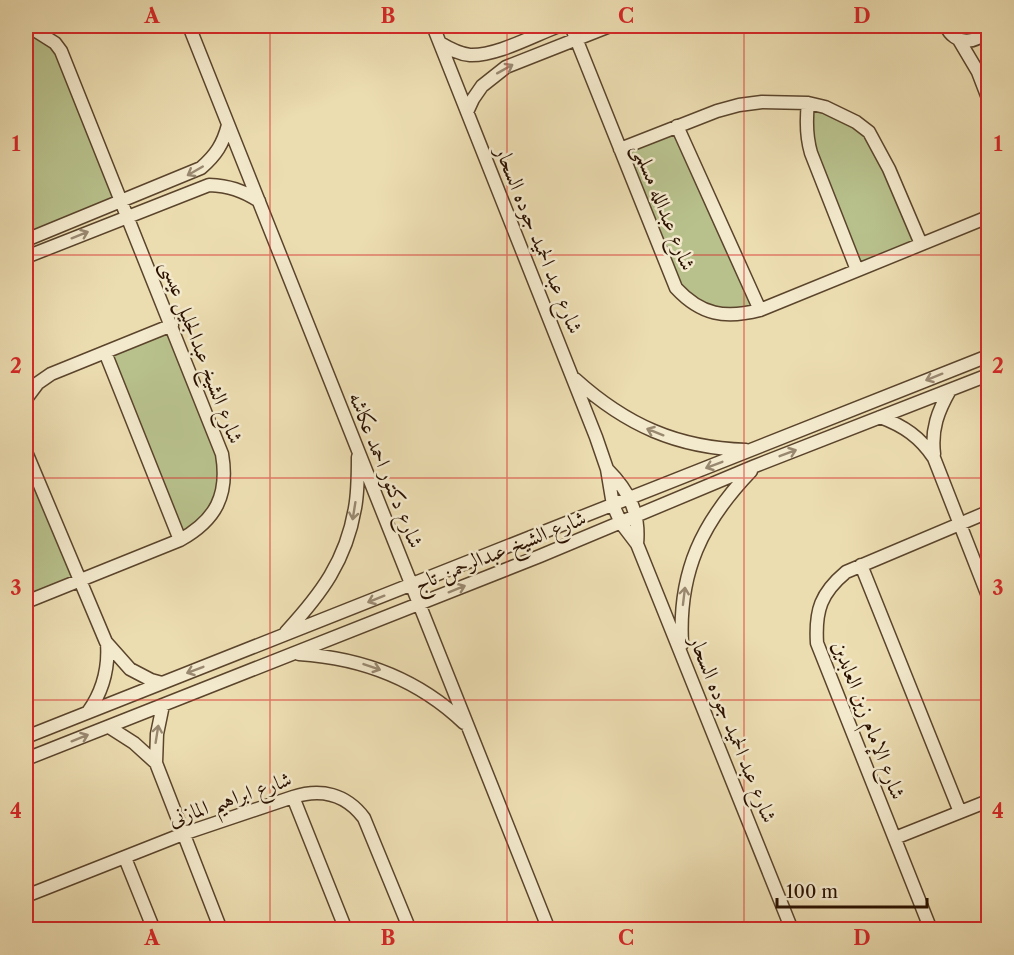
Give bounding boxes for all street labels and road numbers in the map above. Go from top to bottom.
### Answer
street label: شارع عبدالله مسلمى [622,140,701,276]
street label: شارع عبد الحميد جوده السحار [484,141,588,339]
street label: شارع الشيخ عبدالجليل عيسى [149,257,249,449]
street label: شارع دكتور احمد عكاشه [338,388,429,554]
street label: شارع الشيخ عبدالرحمن تاج [410,505,592,603]
street label: شارع عبد الحميد جوده السحار [678,630,782,828]
street label: شارع الإمام زين العابدين [822,637,911,805]
street label: شارع ابراهيم المازنى [165,766,298,840]

